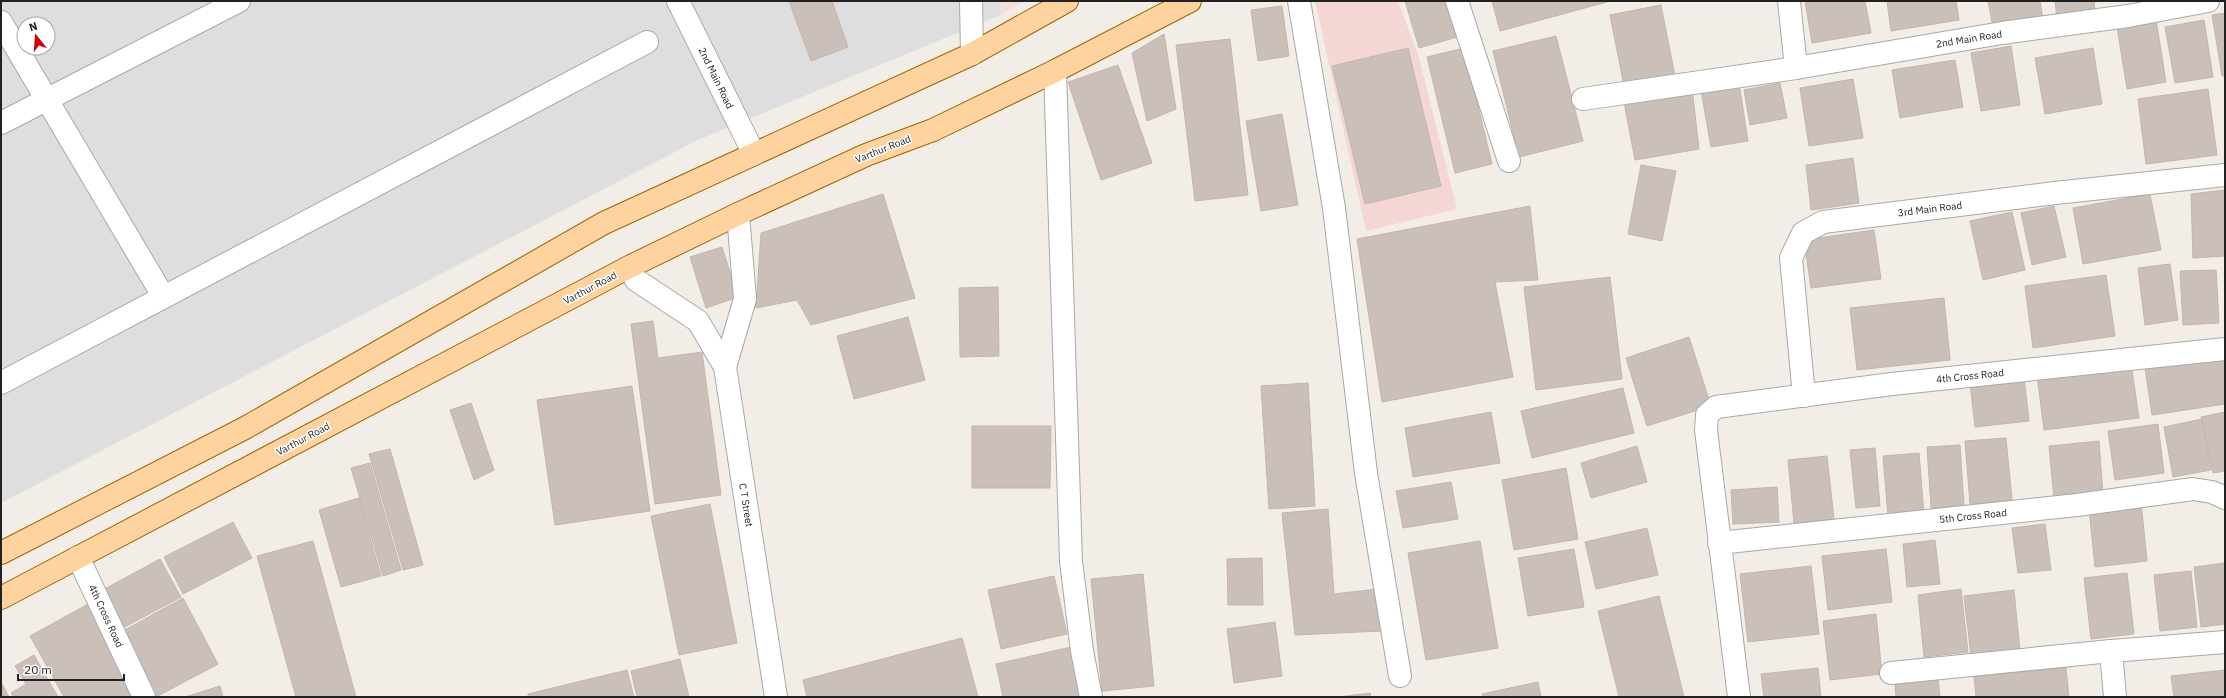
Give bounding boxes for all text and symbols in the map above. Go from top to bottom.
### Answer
north arrow [16,16,56,56]
text: N [27,19,39,34]
street label: 2nd Main Road [1935,27,2003,51]
street label: 2nd Main Road [696,45,736,111]
street label: Varthur Road [853,132,913,166]
street label: 3rd Main Road [1897,199,1963,219]
street label: Varthur Road [561,268,619,308]
street label: 4th Cross Road [1935,366,2005,386]
street label: Varthur Road [274,419,332,459]
street label: C T Street [736,482,756,528]
street label: 5th Cross Road [1938,506,2008,526]
street label: 4th Cross Road [86,582,126,650]
scale bar [18,656,124,682]
text: 20 m [24,662,52,677]

